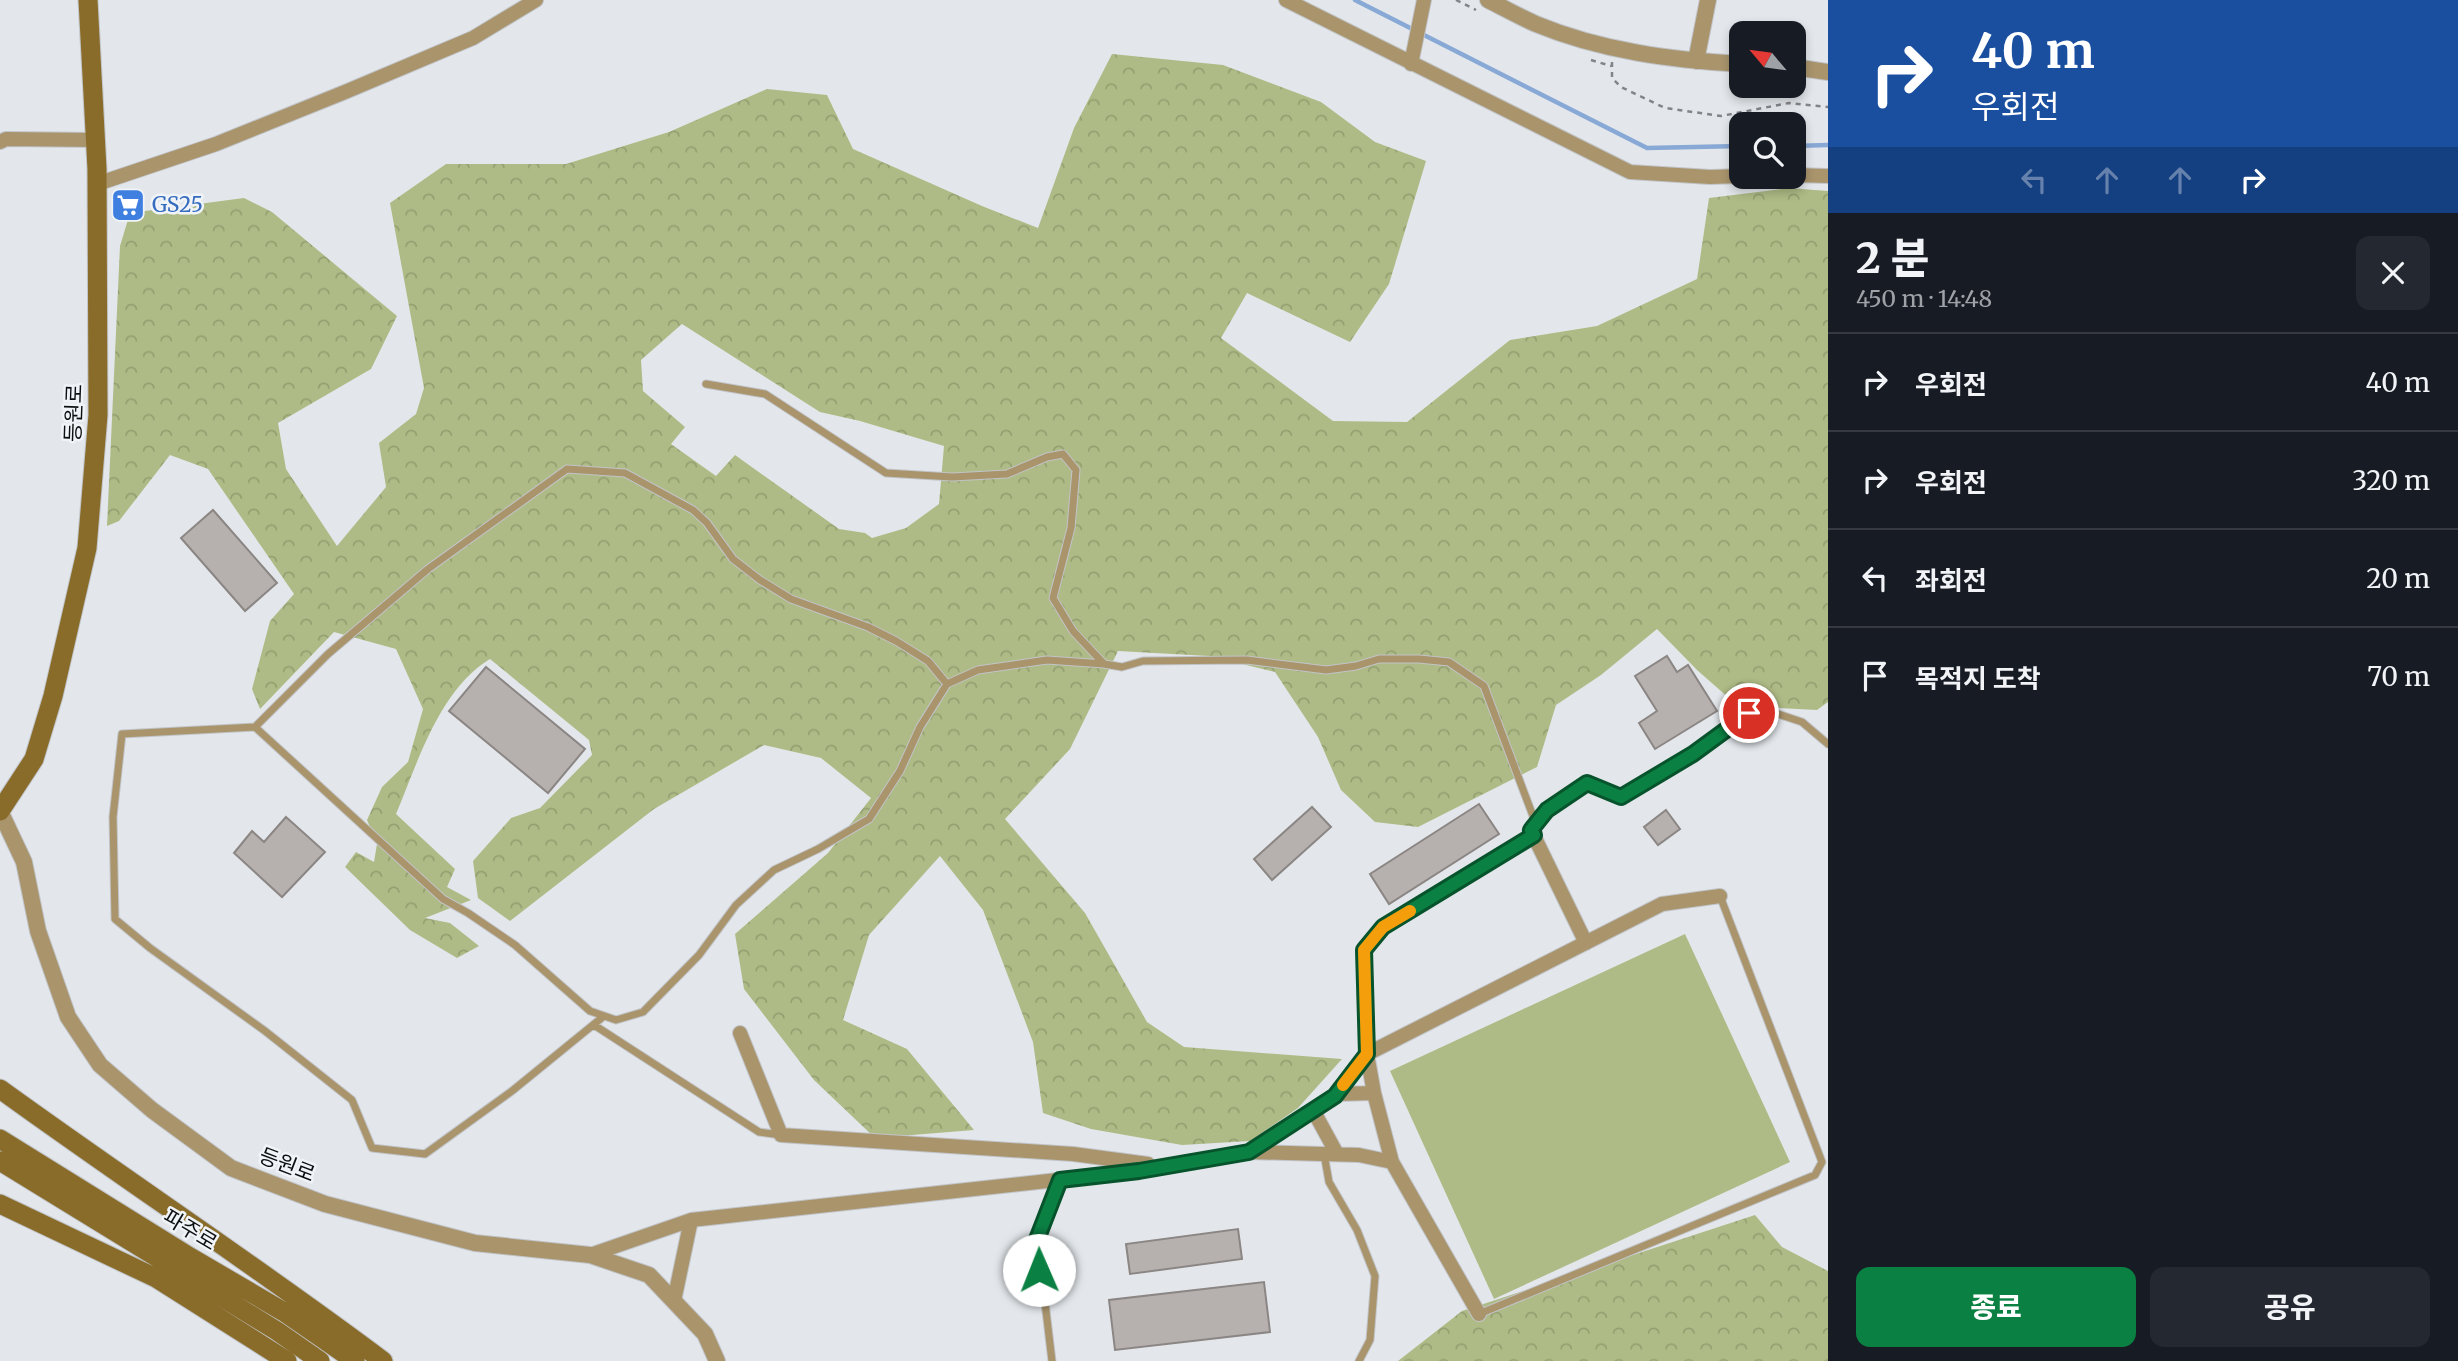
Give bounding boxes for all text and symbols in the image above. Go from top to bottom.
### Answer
text: 40 m [1971,20,2095,81]
north arrow [1729,21,1806,98]
map controls [1729,21,1806,189]
icon: right [1856,28,1947,119]
text: 우회전 [1971,87,2059,127]
button: search [1729,112,1806,189]
icon: left [2015,161,2053,199]
icon: ahead [2088,161,2126,199]
icon: ahead [2161,161,2199,199]
icon: right [2234,161,2272,199]
supermarket icon: GS25 [109,186,147,224]
place label: GS25 [152,191,203,218]
text: 2 분 [1856,232,1929,284]
button: close [2356,236,2430,310]
text: 450 m · 14:48 [1856,284,1992,313]
icon: right [1856,363,1894,401]
text: 40 m [2366,366,2430,399]
text: 우회전 [1915,368,1987,401]
street label: 등원로 [59,384,88,442]
icon: right [1856,461,1894,499]
text: 320 m [2352,464,2430,497]
text: 우회전 [1915,466,1987,499]
icon: left [1856,559,1894,597]
text: 20 m [2366,562,2430,595]
text: 좌회전 [1915,564,1987,597]
icon: arrive [1856,657,1894,695]
text: 70 m [2367,660,2430,693]
text: 목적지 도착 [1915,662,2041,695]
pin [1719,683,1779,743]
icon: arrive [1730,694,1768,732]
street label: 등원로 [255,1142,319,1188]
street label: 파주로 [158,1203,222,1256]
position arrow [1002,1233,1076,1307]
button: 종료 [1856,1267,2136,1347]
button: 공유 [2150,1267,2430,1347]

